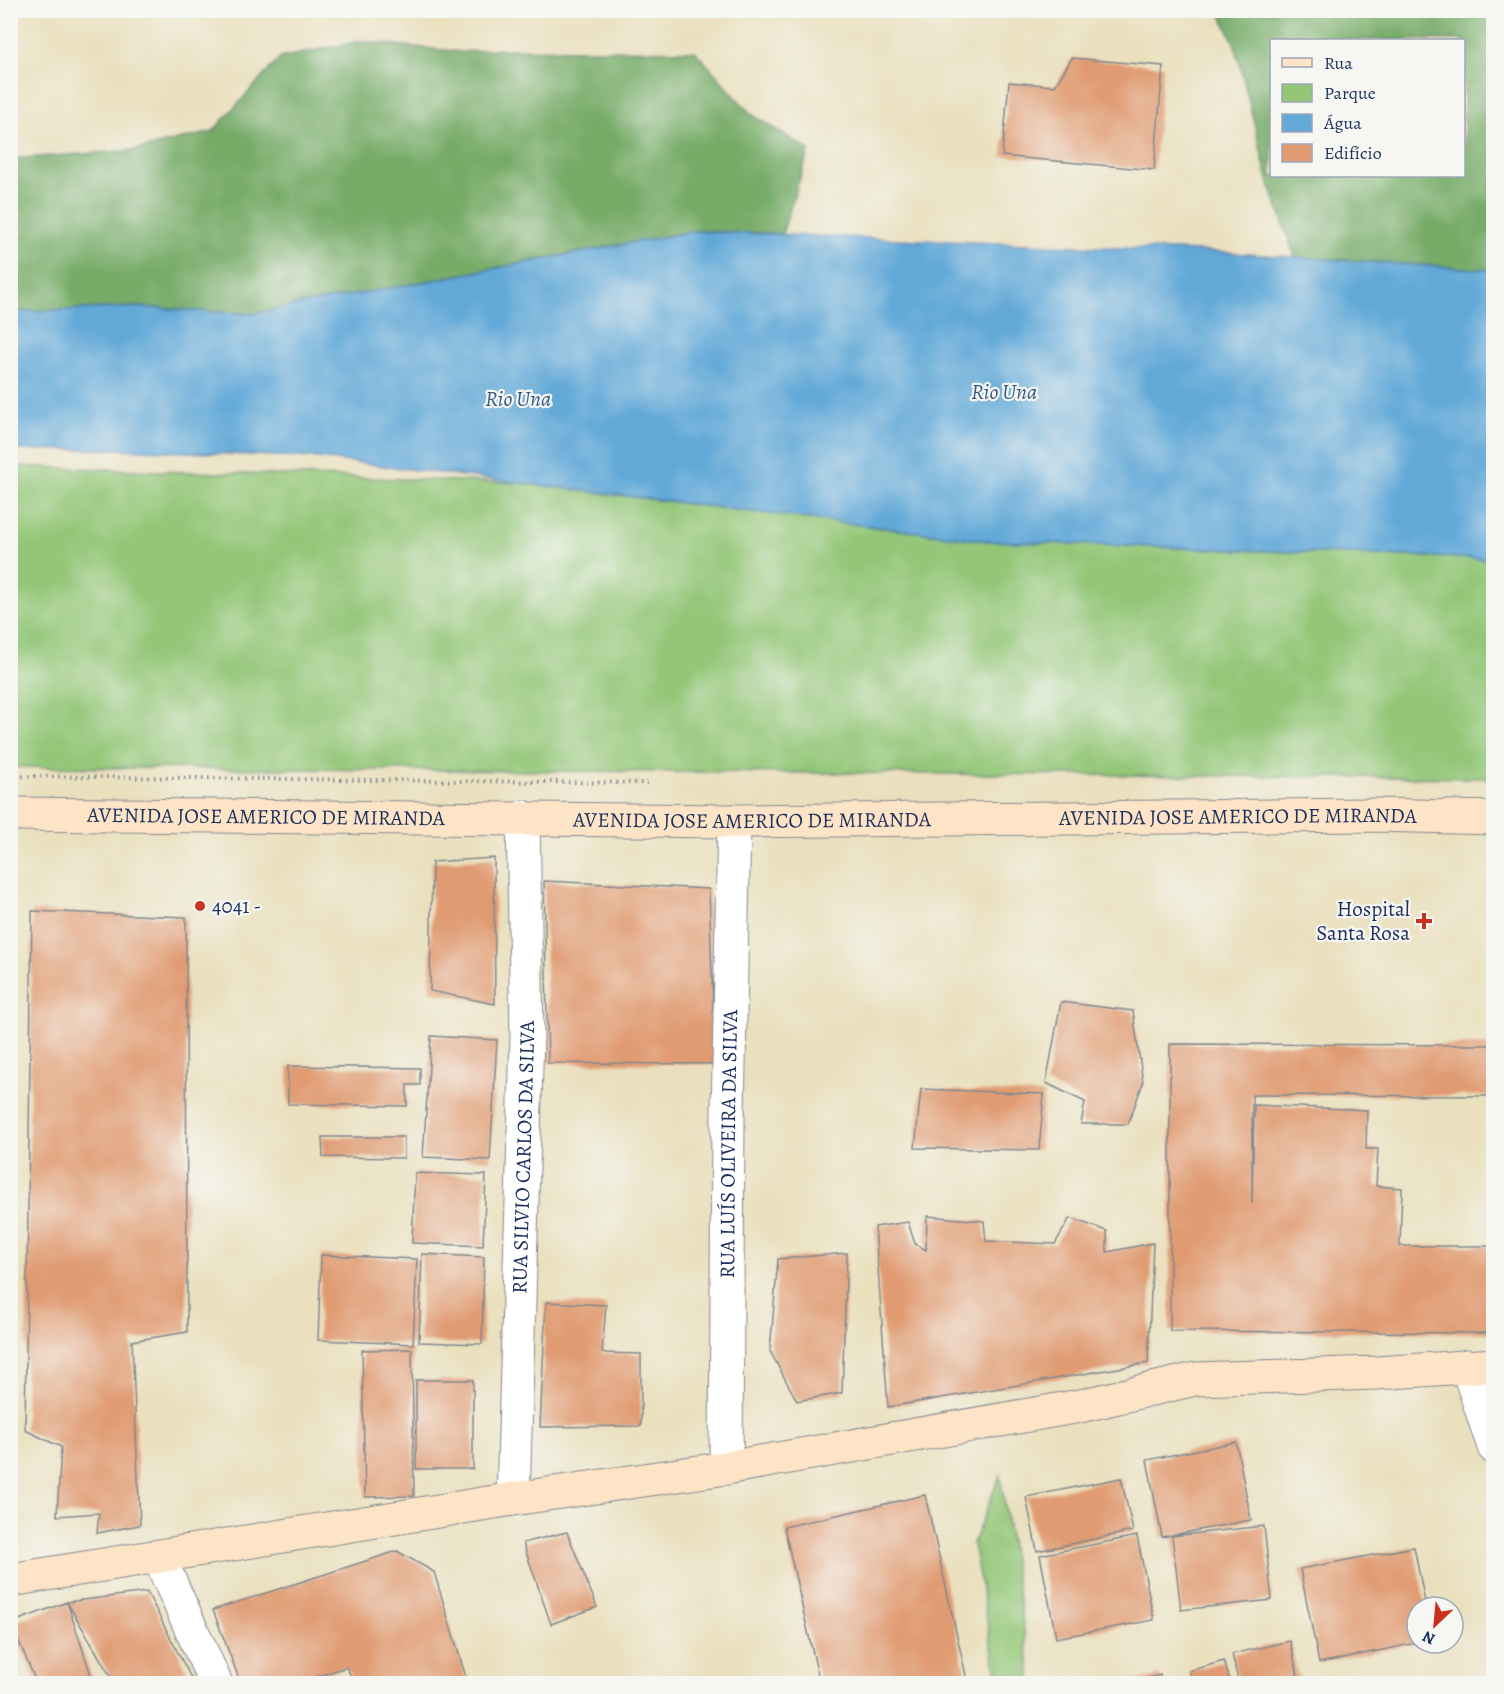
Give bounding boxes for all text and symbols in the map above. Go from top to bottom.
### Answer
legend [1270,39,1465,177]
text: Rua [1324,51,1353,75]
text: Parque [1324,81,1376,105]
text: Água [1323,111,1362,135]
text: Edifício [1324,141,1382,165]
water label: Rio Una [971,377,1037,407]
water label: Rio Una [485,384,551,414]
street label: AVENIDA JOSE AMERICO DE MIRANDA [86,801,446,832]
street label: AVENIDA JOSE AMERICO DE MIRANDA [1058,801,1418,832]
street label: AVENIDA JOSE AMERICO DE MIRANDA [572,805,932,835]
place label: 4041 - [212,892,261,920]
place label: Hospital Santa Rosa [1316,895,1410,947]
marker: 4041 - [193,899,207,913]
marker: Hospital Santa Rosa [1415,912,1433,930]
street label: RUA LUÍS OLIVEIRA DA SILVA [713,1008,744,1279]
street label: RUA SILVIO CARLOS DA SILVA [505,1020,541,1294]
north arrow [1405,1595,1465,1655]
text: N [1418,1625,1439,1650]

